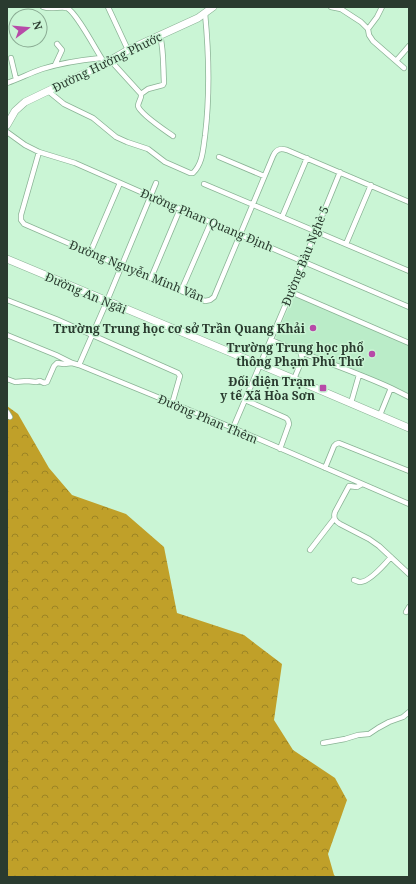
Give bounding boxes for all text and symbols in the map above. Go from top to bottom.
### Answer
north arrow [8,8,48,48]
text: N [30,19,47,32]
street label: Đường Hưởng Phước [49,28,165,96]
street label: Đường Phan Quang Định [138,184,276,256]
street label: Đường Bàu Nghè 5 [277,203,333,309]
street label: Đường Nguyễn Minh Vân [67,236,207,306]
street label: Đường An Ngãi [43,268,130,318]
place label: Trường Trung học cơ sở Trần Quang Khải [53,320,306,337]
marker: Trường Trung học cơ sở Trần Quang Khải [308,323,318,333]
place label: Trường Trung học phổ thông Phạm Phú Thứ [227,339,365,370]
marker: Trường Trung học phổ thông Phạm Phú Thứ [367,349,377,359]
place label: Đối diện Trạm y tế Xã Hòa Sơn [220,373,315,404]
marker: Đối diện Trạm y tế Xã Hòa Sơn [318,383,328,393]
street label: Đường Phan Thêm [155,390,261,448]

